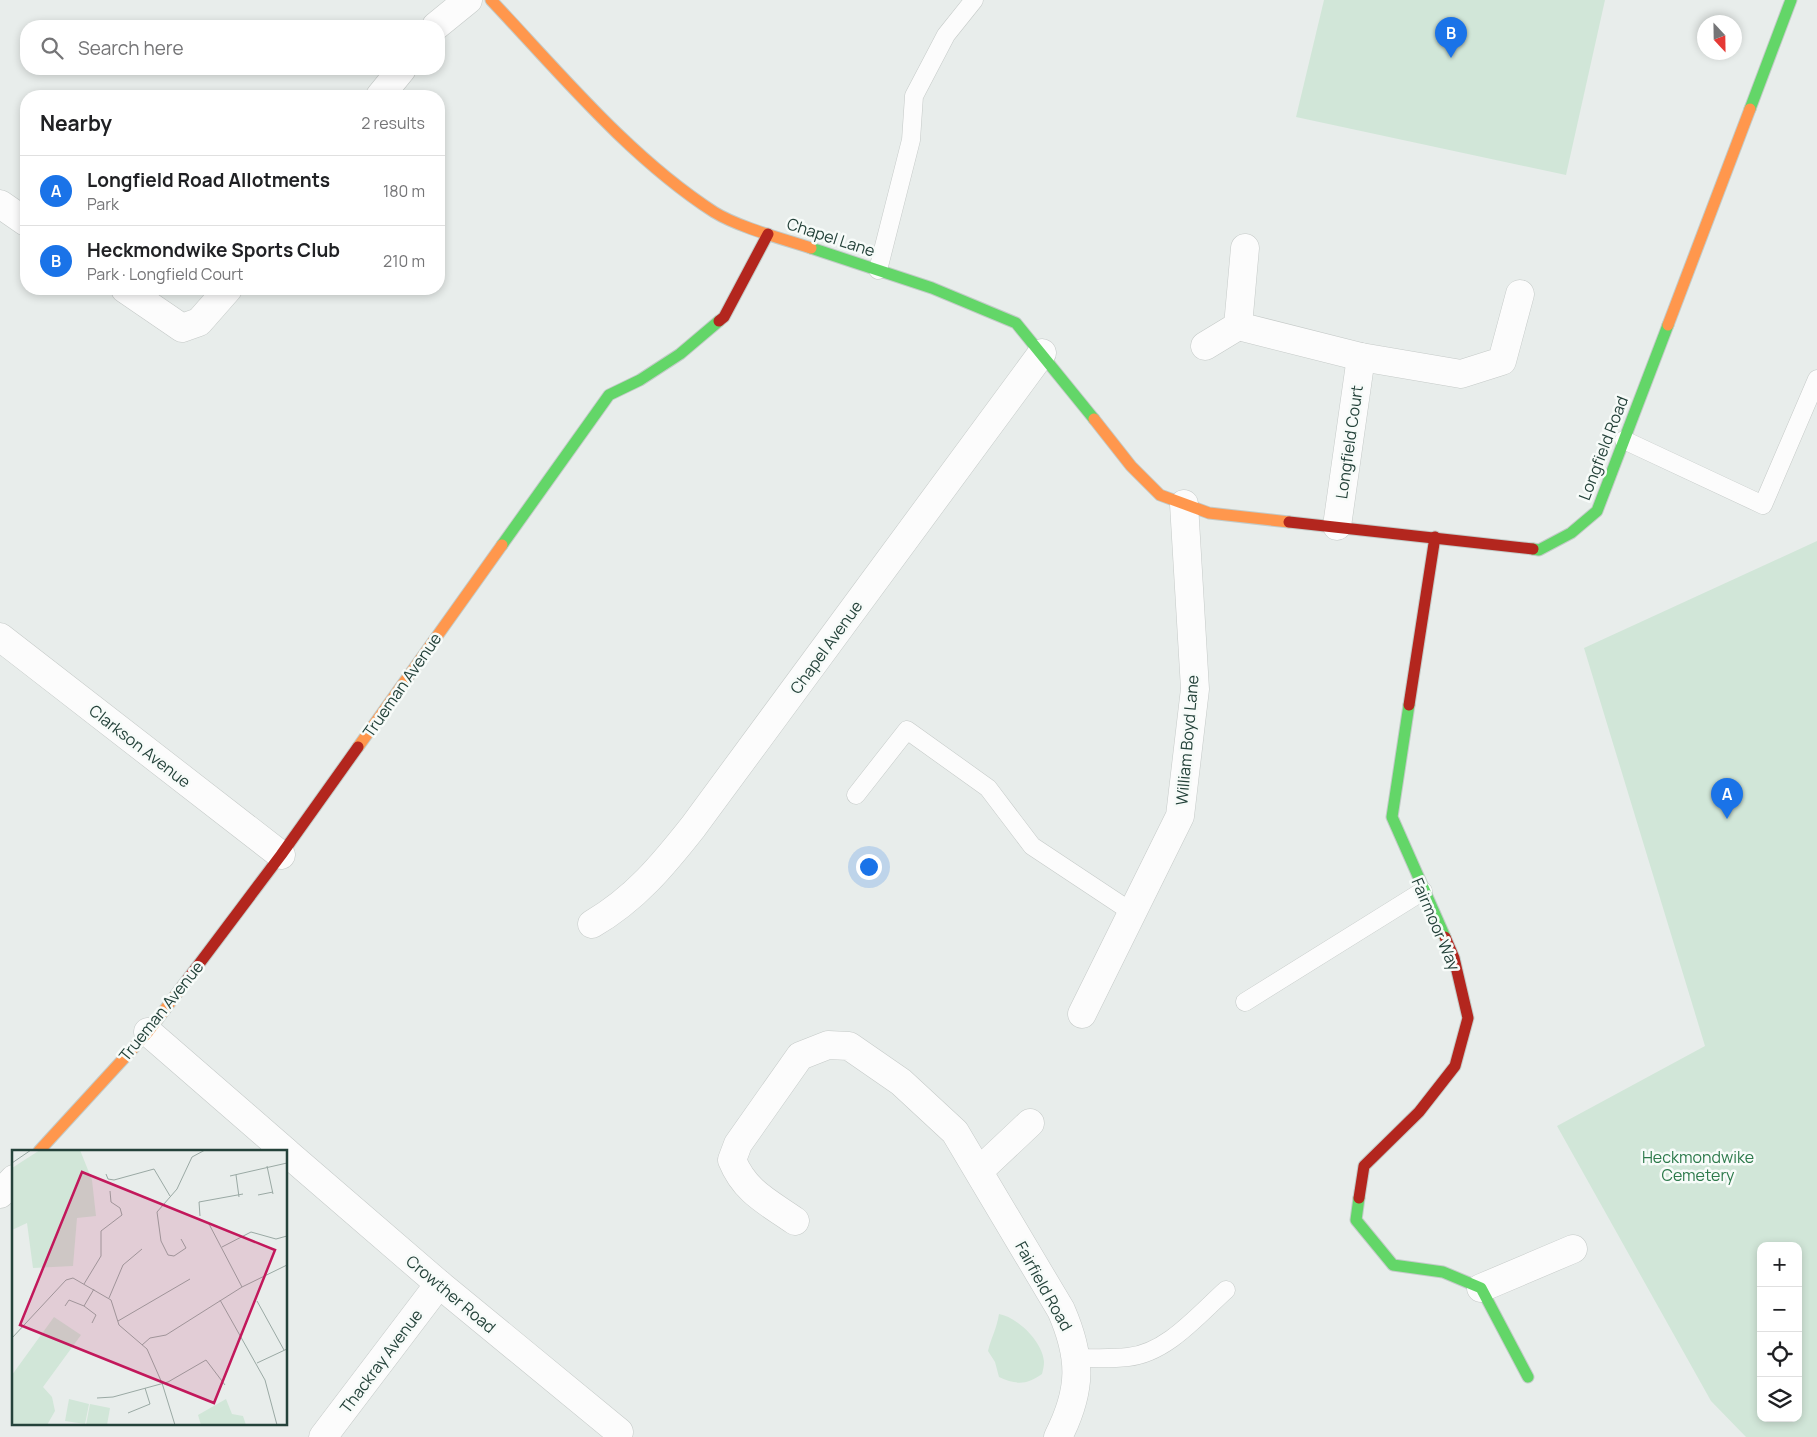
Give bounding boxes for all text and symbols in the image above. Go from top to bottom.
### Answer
north arrow [1697,15,1742,60]
pin: B [1435,17,1467,58]
search box [20,20,445,75]
icon: search [38,34,66,62]
text: Search here [78,35,184,61]
text: Nearby [40,109,112,137]
text: 2 results [361,112,425,134]
text: Longfield Road Allotments [87,167,330,193]
text: A [51,180,61,202]
text: 180 m [383,180,425,202]
text: Park [87,193,119,215]
street label: Chapel Lane [784,212,878,262]
text: Heckmondwike Sports Club [87,237,340,263]
text: B [51,250,61,272]
text: 210 m [383,250,425,272]
text: Park · Longfield Court [87,263,244,285]
street label: Longfield Court [1330,384,1368,500]
street label: Longfield Road [1573,393,1633,503]
street label: Chapel Avenue [785,596,867,698]
street label: Trueman Avenue [358,628,446,742]
street label: William Boyd Lane [1170,674,1204,806]
street label: Clarkson Avenue [85,699,195,793]
pin: A [1711,778,1743,819]
your location [856,854,882,880]
street label: Fairmoor Way [1407,874,1466,974]
street label: Trueman Avenue [114,956,208,1066]
park label: Heckmondwike Cemetery [1642,1146,1754,1186]
inset map [12,1150,288,1424]
street label: Fairfield Road [1010,1237,1078,1335]
map controls [1757,1242,1802,1422]
button: + [1757,1242,1802,1287]
street label: Crowther Road [402,1250,500,1338]
button: − [1757,1287,1802,1332]
street label: Thackray Avenue [335,1304,427,1418]
button: locate [1757,1332,1802,1377]
button: layers [1757,1377,1802,1422]

